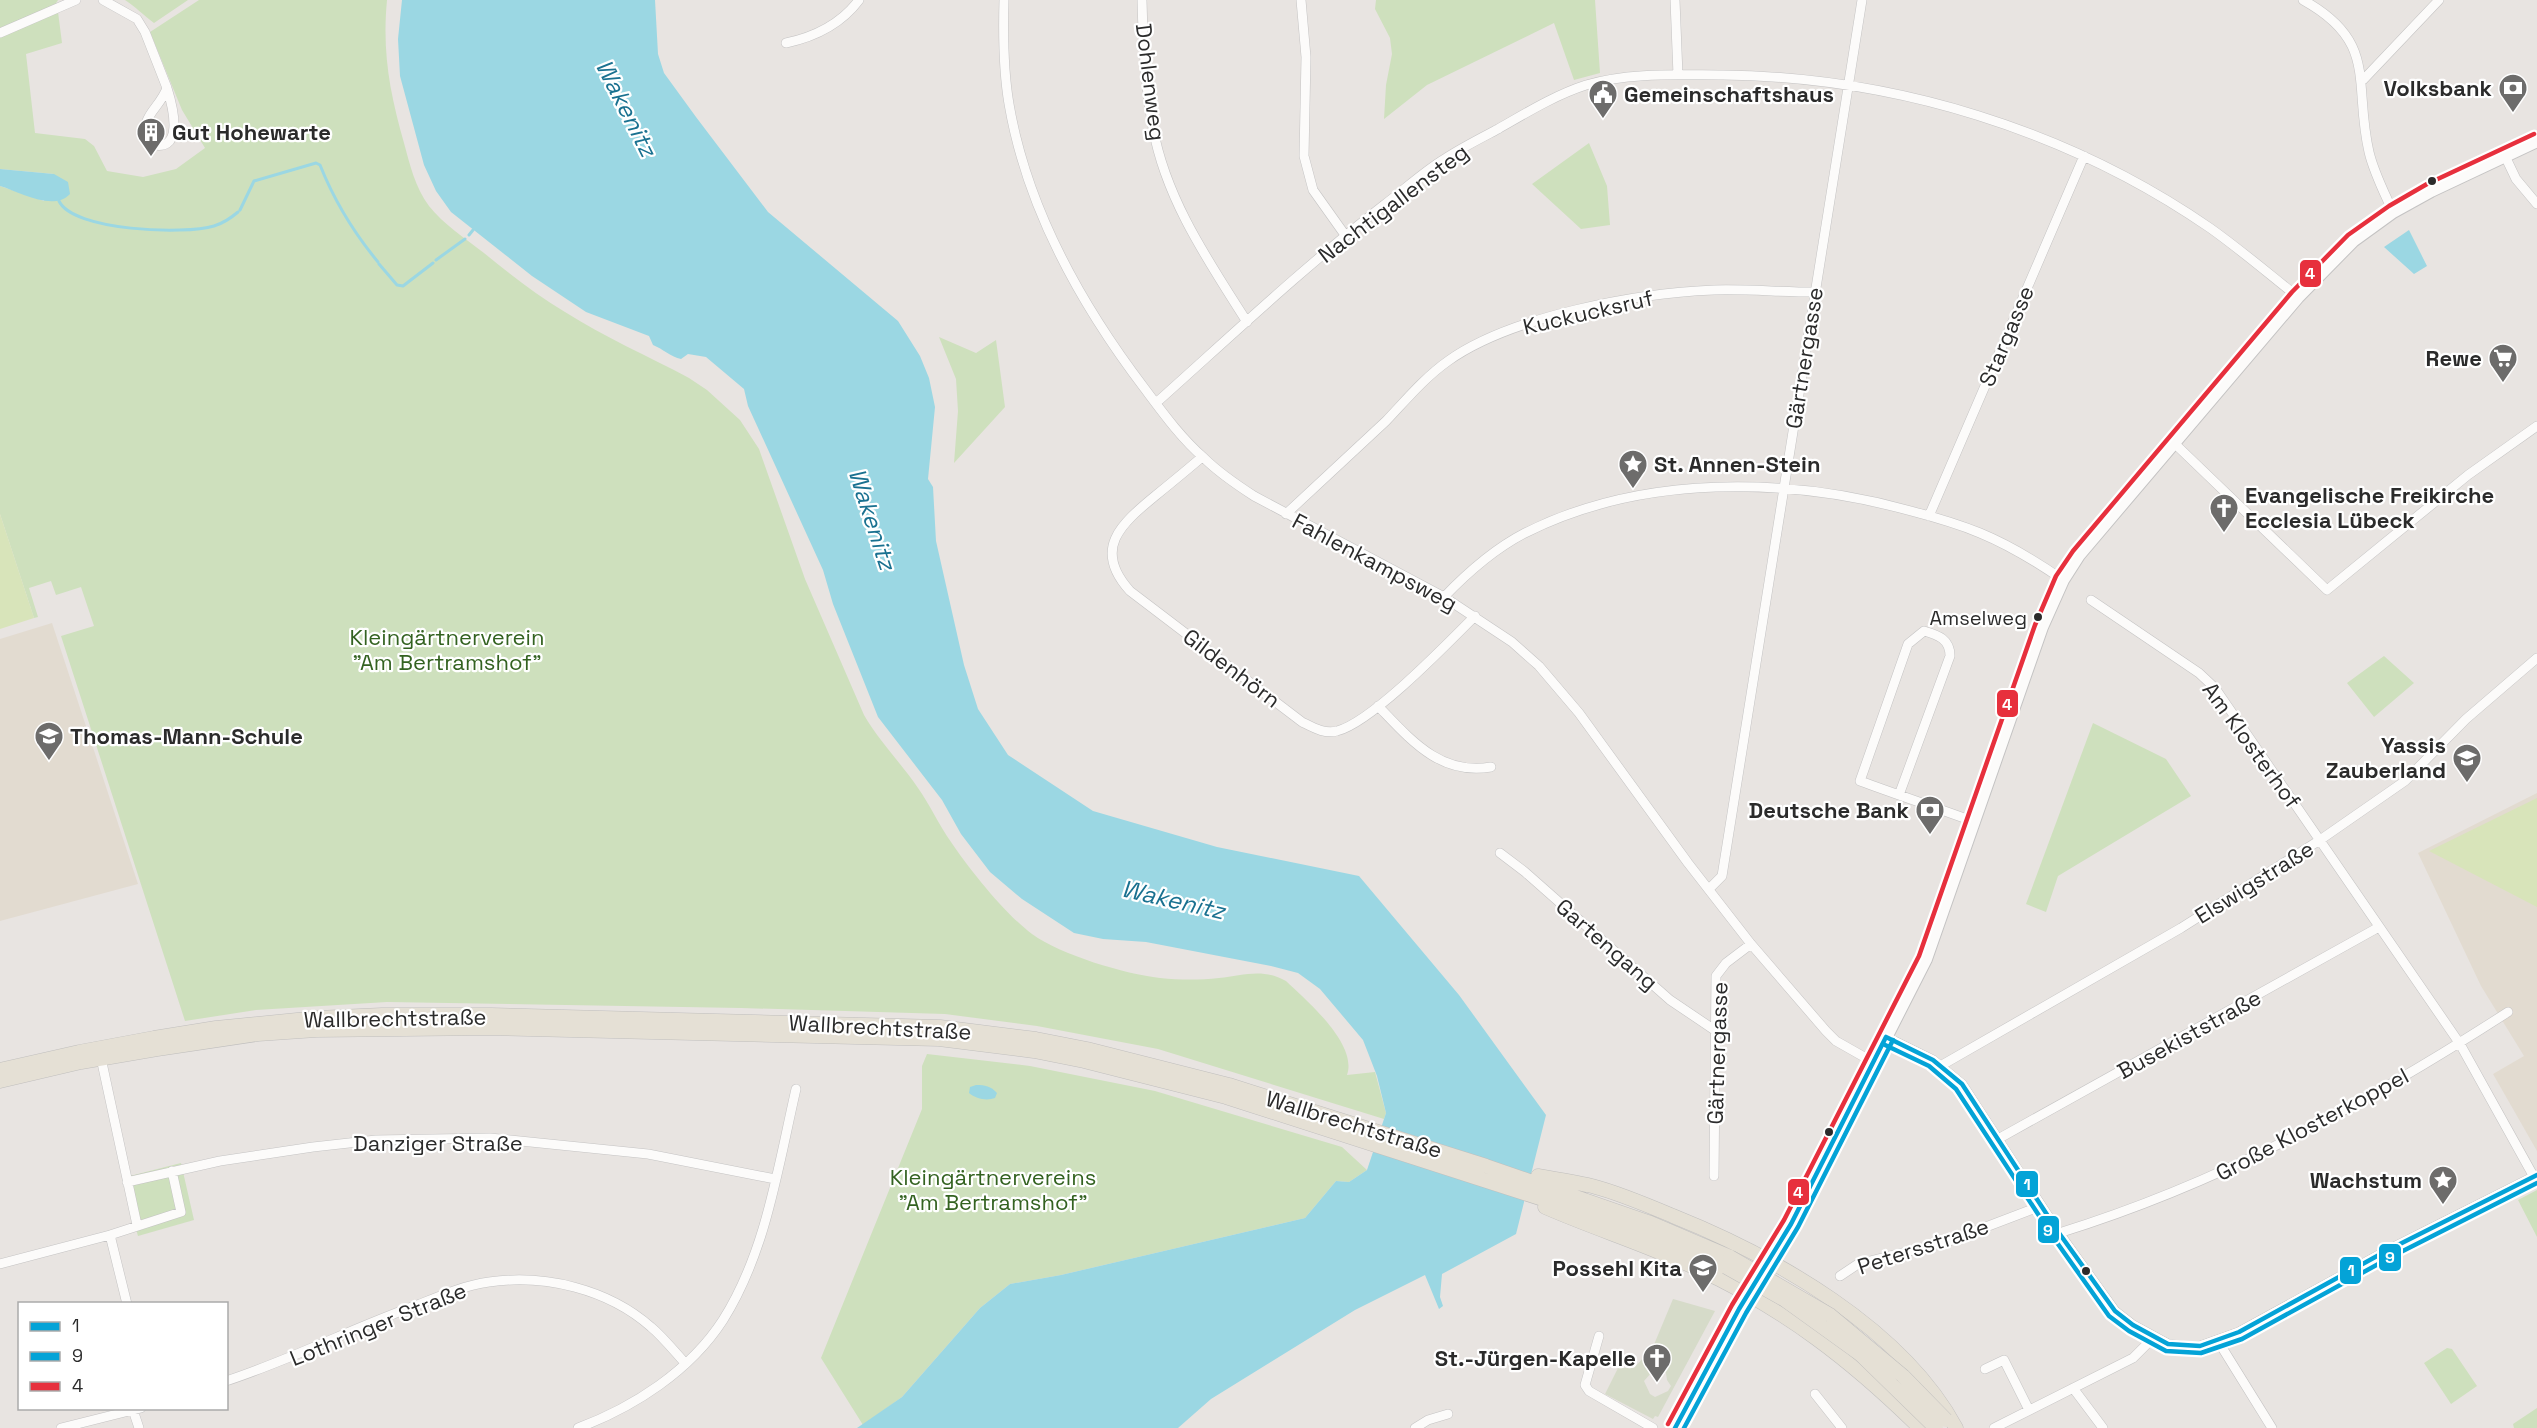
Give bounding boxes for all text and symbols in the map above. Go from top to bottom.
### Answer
street label: Dohlenweg [1130,22,1172,142]
water label: Wakenitz [589,54,665,163]
bank icon: Volksbank [2497,72,2529,114]
place label: Volksbank [2383,74,2493,102]
public building icon: Gemeinschaftshaus [1587,78,1619,120]
place label: Gemeinschaftshaus [1624,80,1834,108]
building icon: Gut Hohewarte [135,116,167,158]
place label: Gut Hohewarte [172,118,331,146]
street label: Nachtigallensteg [1312,137,1474,269]
unlabelled marker [2426,175,2438,187]
line badge: 4 [2299,259,2322,288]
text: 4 [2305,263,2315,284]
street label: Stargasse [1972,281,2040,391]
street label: Kuckucksruf [1520,283,1656,341]
street label: Gärtnergasse [1779,285,1829,431]
supermarket icon: Rewe [2487,342,2519,384]
place label: Rewe [2426,344,2482,372]
place icon: St. Annen-Stein [1617,448,1649,490]
place label: St. Annen-Stein [1654,450,1820,478]
water label: Wakenitz [841,464,904,575]
place label: Evangelische Freikirche Ecclesia Lübeck [2245,481,2494,534]
church icon: Evangelische Freikirche Ecclesia Lübeck [2208,492,2240,534]
street label: Fahlenkampsweg [1288,507,1462,617]
place label: Amselweg [1929,605,2027,631]
marker: Amselweg [2032,611,2044,623]
street label: Gildenhörn [1178,622,1286,714]
park label: Kleingärtnerverein "Am Bertramshof" [350,623,544,676]
street label: Am Klosterhof [2197,676,2307,814]
line badge: 4 [1996,689,2019,718]
text: 4 [2002,694,2012,715]
school or university icon: Thomas-Mann-Schule [33,720,65,762]
place label: Thomas-Mann-Schule [70,722,303,750]
place label: Yassis Zauberland [2326,731,2446,784]
school or university icon: Yassis Zauberland [2451,742,2483,784]
bank icon: Deutsche Bank [1914,794,1946,836]
place label: Deutsche Bank [1749,796,1910,824]
street label: Elswigstraße [2189,834,2319,930]
water label: Wakenitz [1118,873,1229,927]
street label: Gartengang [1550,892,1664,996]
street label: Gärtnergasse [1701,981,1733,1125]
street label: Busekiststraße [2112,983,2266,1085]
street label: Wallbrechtstraße [303,1002,487,1034]
street label: Wallbrechtstraße [788,1008,972,1046]
street label: Große Klosterkoppel [2211,1061,2413,1187]
street label: Wallbrechtstraße [1262,1084,1446,1164]
unlabelled marker [1823,1126,1835,1138]
street label: Danziger Straße [353,1129,523,1157]
park label: Kleingärtnervereins "Am Bertramshof" [890,1163,1096,1216]
place icon: Wachstum [2427,1164,2459,1206]
place label: Wachstum [2310,1166,2422,1194]
line badge: 1 [2015,1170,2039,1198]
text: 1 [2023,1174,2031,1195]
line badge: 4 [1787,1178,1810,1206]
text: 4 [1793,1182,1803,1203]
street label: Petersstraße [1854,1212,1992,1280]
line badge: 9 [2037,1215,2060,1244]
text: 9 [2043,1220,2053,1241]
line badge: 9 [2378,1243,2402,1272]
text: 9 [2385,1247,2395,1268]
school or university icon: Possehl Kita [1687,1252,1719,1294]
place label: Possehl Kita [1552,1254,1682,1282]
line badge: 1 [2339,1256,2362,1285]
text: 1 [2347,1260,2355,1281]
unlabelled marker [2080,1265,2092,1277]
street label: Lothringer Straße [286,1276,470,1372]
legend [18,1302,228,1410]
text: 1 [72,1314,80,1337]
church icon: St.-Jürgen-Kapelle [1641,1342,1673,1384]
text: 9 [72,1344,83,1367]
place label: St.-Jürgen-Kapelle [1435,1344,1636,1372]
text: 4 [72,1374,83,1397]

